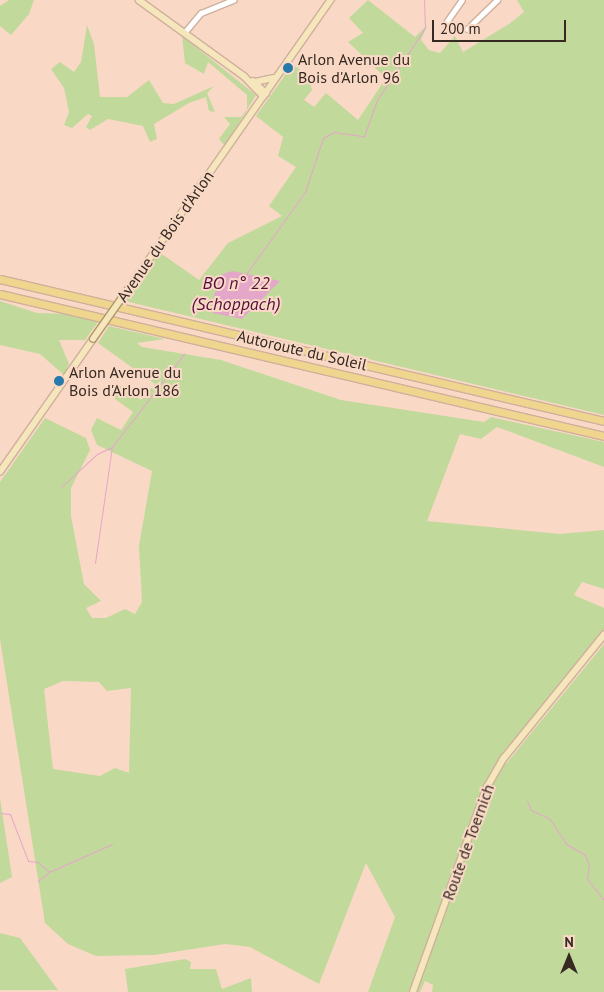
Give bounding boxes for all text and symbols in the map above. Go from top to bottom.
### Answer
scale bar [434,10,568,42]
text: 200 m [440,19,481,38]
place label: Arlon Avenue du Bois d'Arlon 96 [298,49,411,87]
marker: Arlon Avenue du Bois d'Arlon 96 [282,62,294,74]
street label: Avenue du Bois d'Arlon [112,167,218,305]
water label: BO n° 22 (Schoppach) [192,273,280,316]
street label: Autoroute du Soleil [235,326,369,374]
place label: Arlon Avenue du Bois d'Arlon 186 [69,362,182,400]
marker: Arlon Avenue du Bois d'Arlon 186 [53,375,65,387]
street label: Route de Toernich [438,781,498,903]
north arrow [544,932,594,982]
text: N [564,933,574,951]

